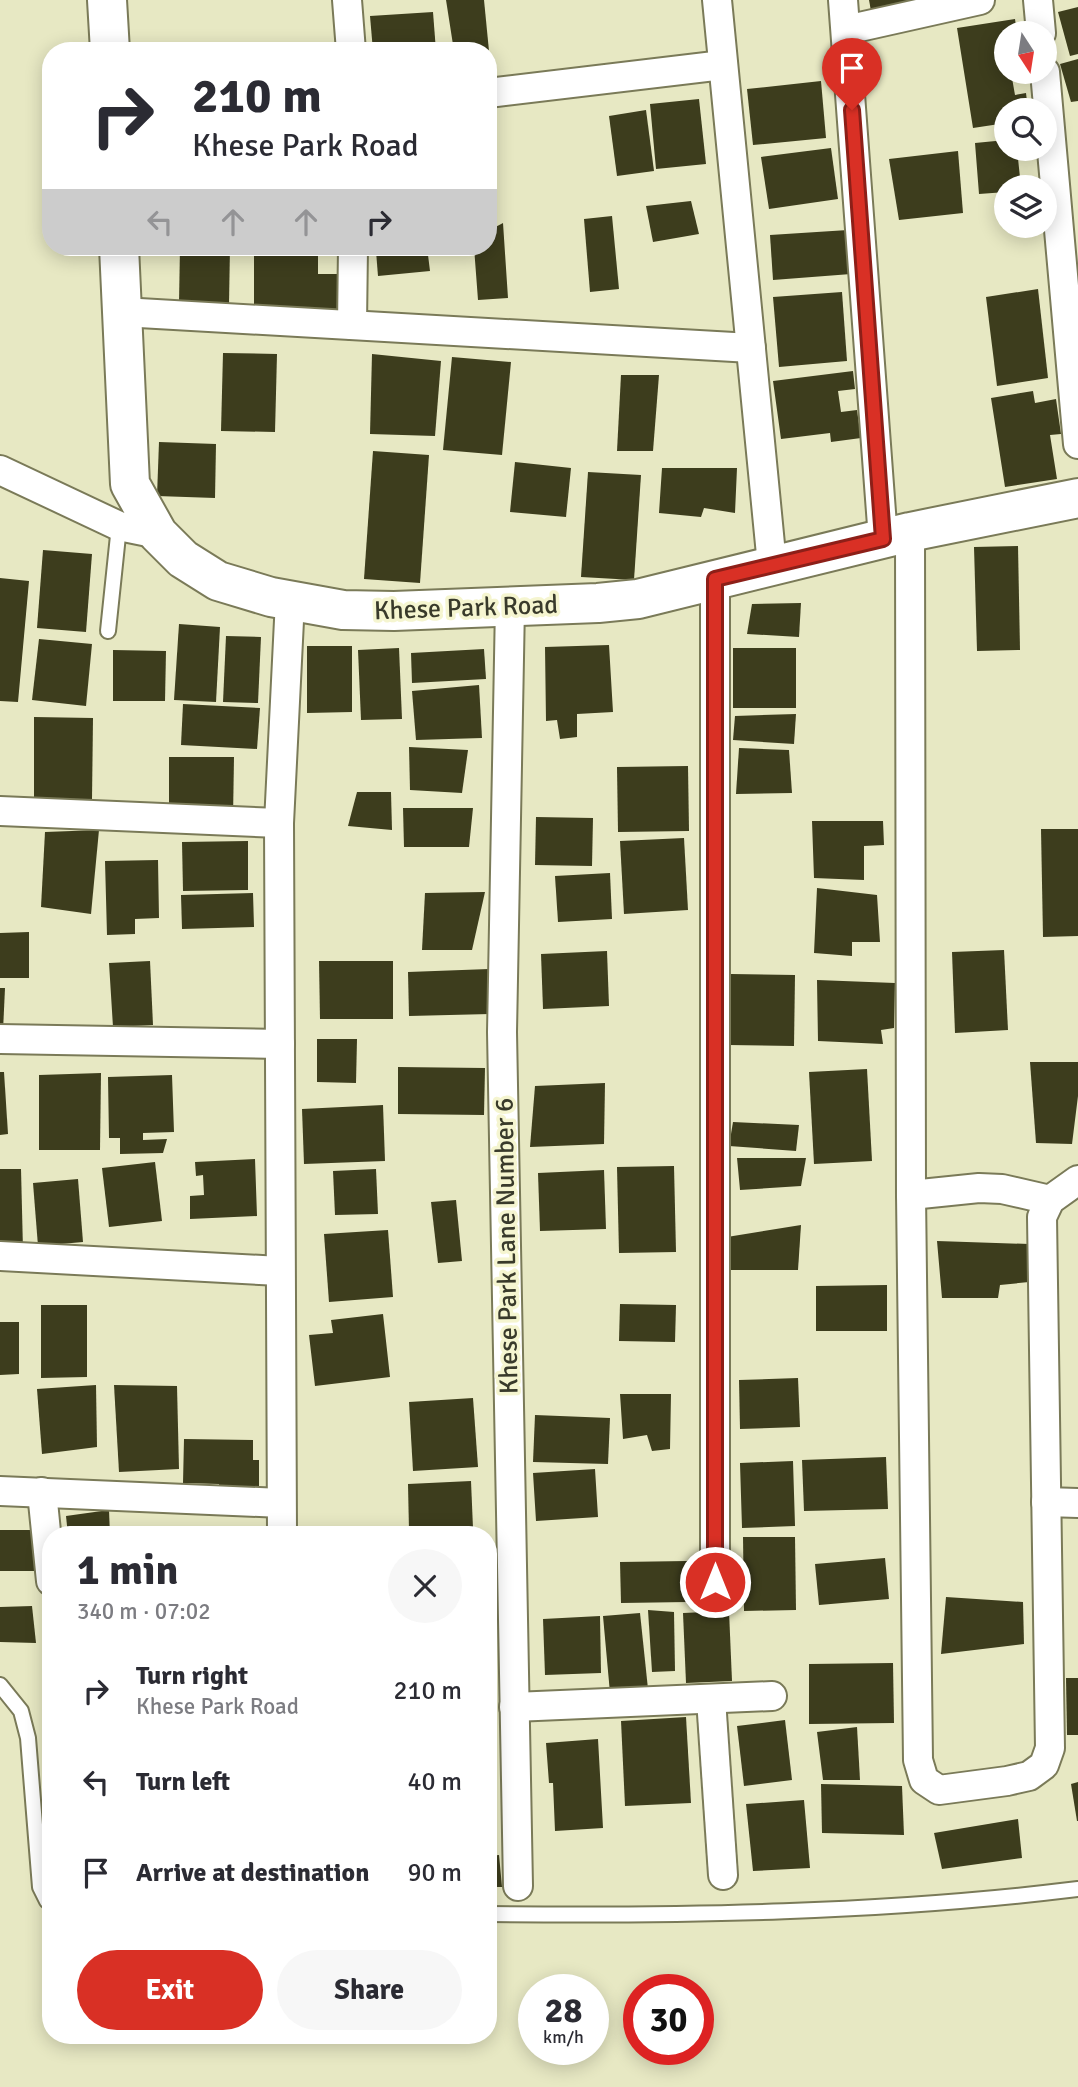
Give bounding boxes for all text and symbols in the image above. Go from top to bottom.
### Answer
north arrow [994,21,1057,84]
map controls [994,21,1057,238]
pin [822,38,882,110]
icon: arrive [833,49,871,87]
text: 210 m [192,66,322,126]
icon: right [77,70,168,161]
button: search [994,98,1057,161]
text: Khese Park Road [192,126,419,165]
button: layers [994,175,1057,238]
icon: left [141,203,179,241]
icon: ahead [214,203,252,241]
icon: ahead [287,203,325,241]
icon: right [360,203,398,241]
street label: Khese Park Road [373,589,559,627]
street label: Khese Park Lane Number 6 [488,1097,526,1395]
text: 1 min [77,1545,178,1596]
position arrow [678,1545,752,1619]
button: close [388,1549,462,1623]
text: 340 m · 07:02 [77,1597,211,1626]
text: Turn right [136,1660,248,1692]
icon: right [77,1672,115,1710]
text: 210 m [393,1675,462,1707]
text: Khese Park Road [136,1692,299,1721]
icon: left [77,1763,115,1801]
text: Turn left [136,1766,230,1798]
text: 40 m [407,1766,462,1798]
icon: arrive [77,1854,115,1892]
text: Arrive at destination [136,1857,369,1889]
text: 90 m [407,1857,462,1889]
button: Exit [77,1950,263,2030]
button: Share [277,1950,462,2030]
speed limit sign: 30 [623,1974,714,2065]
text: 28 [545,1989,582,2032]
text: km/h [543,2026,584,2048]

